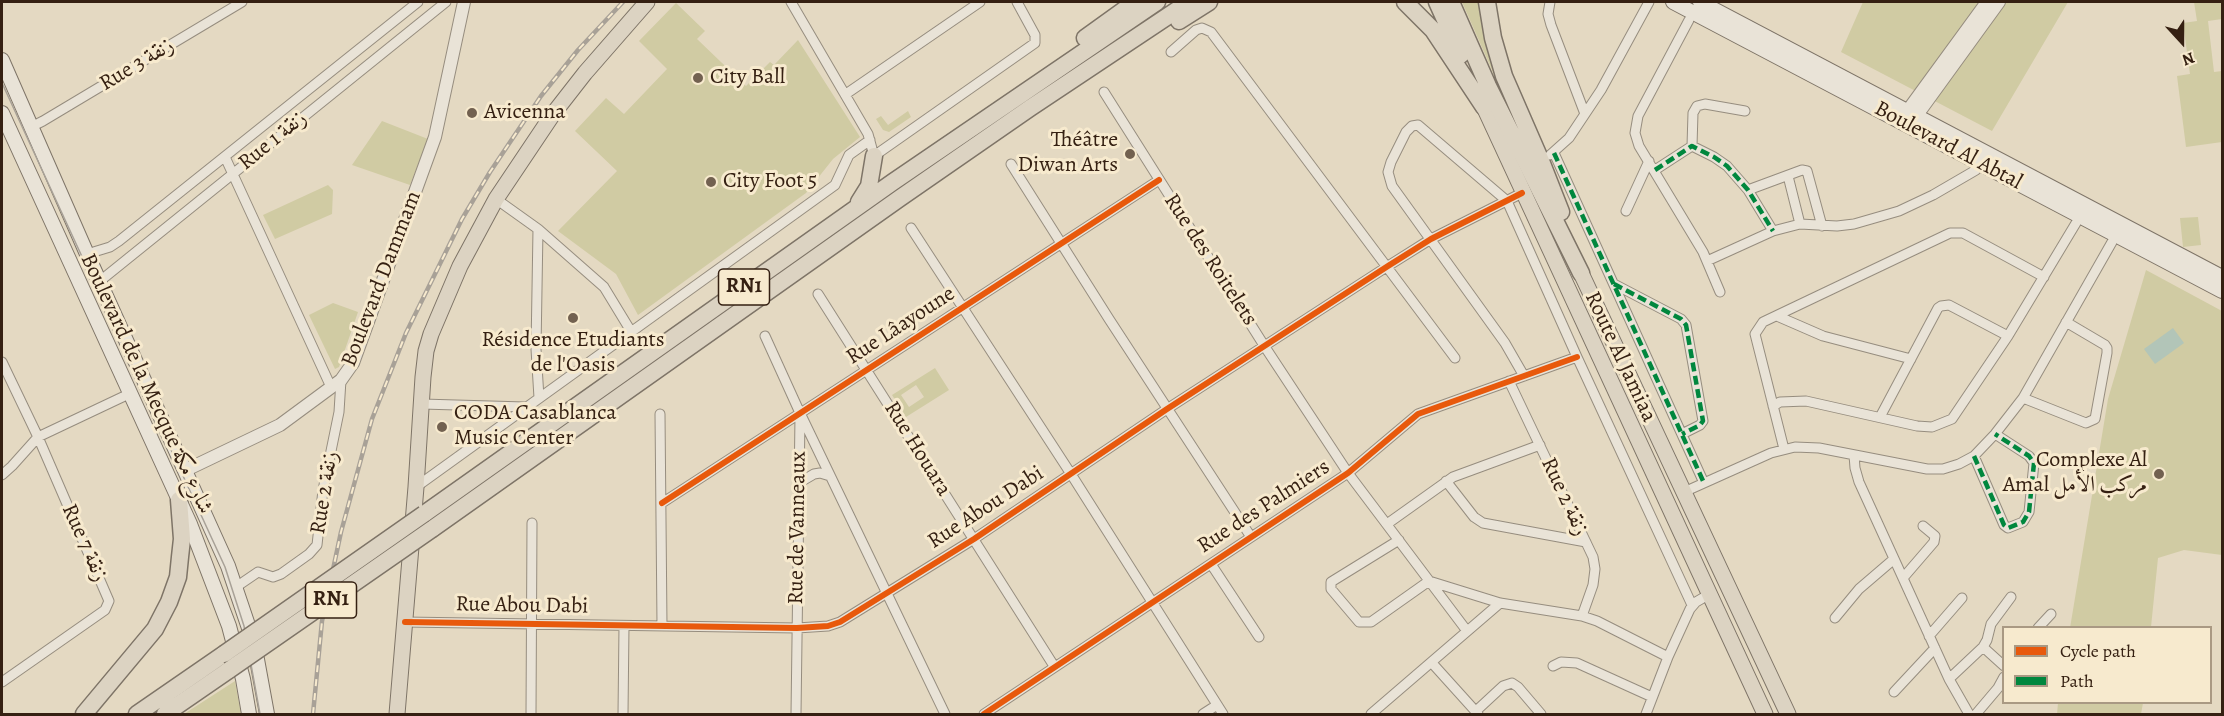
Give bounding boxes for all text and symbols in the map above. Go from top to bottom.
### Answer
north arrow [2152,12,2212,72]
street label: Rue 3 زنقة [95,33,179,97]
text: N [2179,46,2198,71]
place label: City Ball [710,65,785,91]
marker: City Ball [691,71,705,85]
street label: Boulevard Al Abtal [1870,96,2026,196]
place label: Avicenna [484,100,566,126]
street label: Rue 1 زنقة [233,105,313,177]
marker: Avicenna [465,106,479,120]
place label: Théâtre Diwan Arts [1018,128,1118,180]
marker: Théâtre Diwan Arts [1123,147,1137,161]
place label: City Foot 5 [723,169,817,195]
marker: City Foot 5 [704,175,718,189]
street label: Boulevard Dammam [336,187,428,371]
street label: Rue des Roitelets [1157,189,1263,331]
street label: Boulevard de la Mecque شارع مكة [74,250,218,518]
road number: RN1 [718,269,770,305]
street label: Rue Lâayoune [842,281,960,371]
street label: Route Al Jamiaa [1578,288,1662,426]
marker: Résidence Etudiants de l'Oasis [566,311,580,325]
place label: Résidence Etudiants de l'Oasis [481,328,665,380]
street label: Rue Houara [878,397,956,501]
place label: CODA Casablanca Music Center [454,401,617,452]
marker: CODA Casablanca Music Center [435,420,449,434]
place label: Complexe Al Amal مركب الأمل [2003,448,2147,500]
street label: Rue 2 زنقة [305,450,345,536]
street label: Rue de Vanneaux [783,451,813,605]
street label: Rue des Palmiers [1193,454,1335,560]
street label: Rue 2 زنقة [1534,454,1594,540]
street label: Rue Abou Dabi [923,461,1049,555]
marker: Complexe Al Amal مركب الأمل [2152,467,2166,481]
street label: Rue 7 زنقة [55,500,113,586]
road number: RN1 [306,582,356,618]
street label: Rue Abou Dabi [455,592,589,620]
legend [2002,626,2212,704]
text: Cycle path [2060,639,2136,663]
text: Path [2060,669,2094,693]

